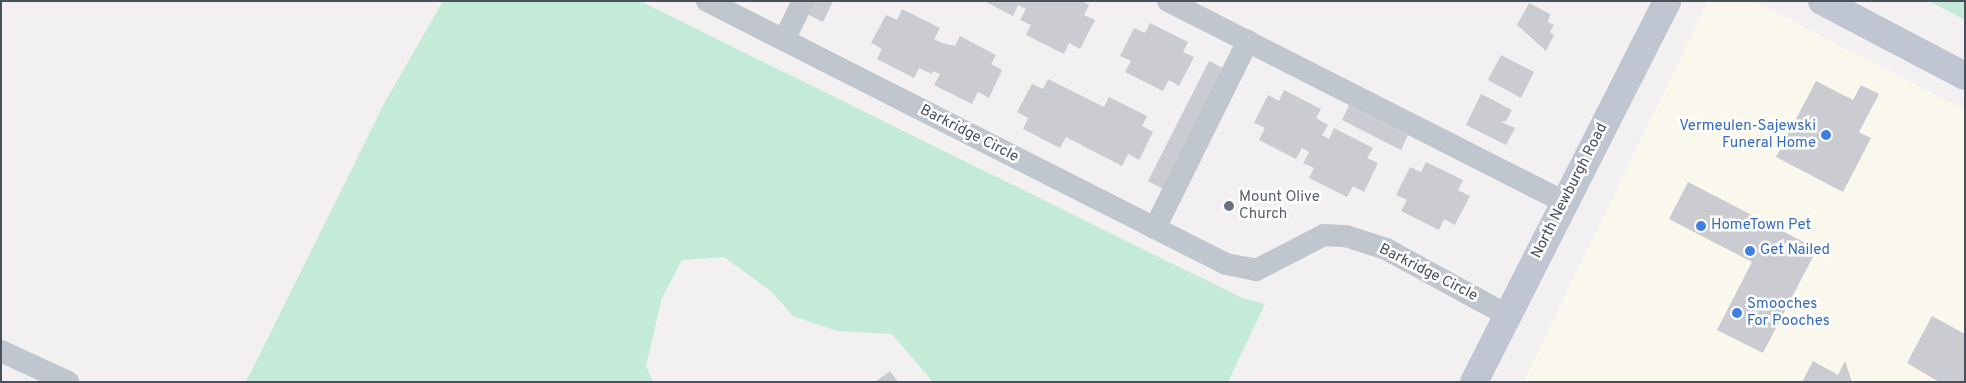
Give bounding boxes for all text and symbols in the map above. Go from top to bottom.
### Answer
street label: Barkridge Circle [917,101,1021,167]
place label: Vermeulen-Sajewski Funeral Home [1679,117,1816,152]
street label: North Newburgh Road [1528,120,1612,262]
marker: Vermeulen-Sajewski Funeral Home [1820,129,1832,141]
place label: Mount Olive Church [1239,188,1320,223]
marker: Mount Olive Church [1223,200,1235,212]
place label: HomeTown Pet [1711,217,1811,235]
marker: HomeTown Pet [1695,220,1707,232]
street label: Barkridge Circle [1376,240,1480,306]
place label: Get Nailed [1760,242,1830,260]
marker: Get Nailed [1744,245,1756,257]
place label: Smooches For Pooches [1747,295,1830,330]
marker: Smooches For Pooches [1731,307,1743,319]

